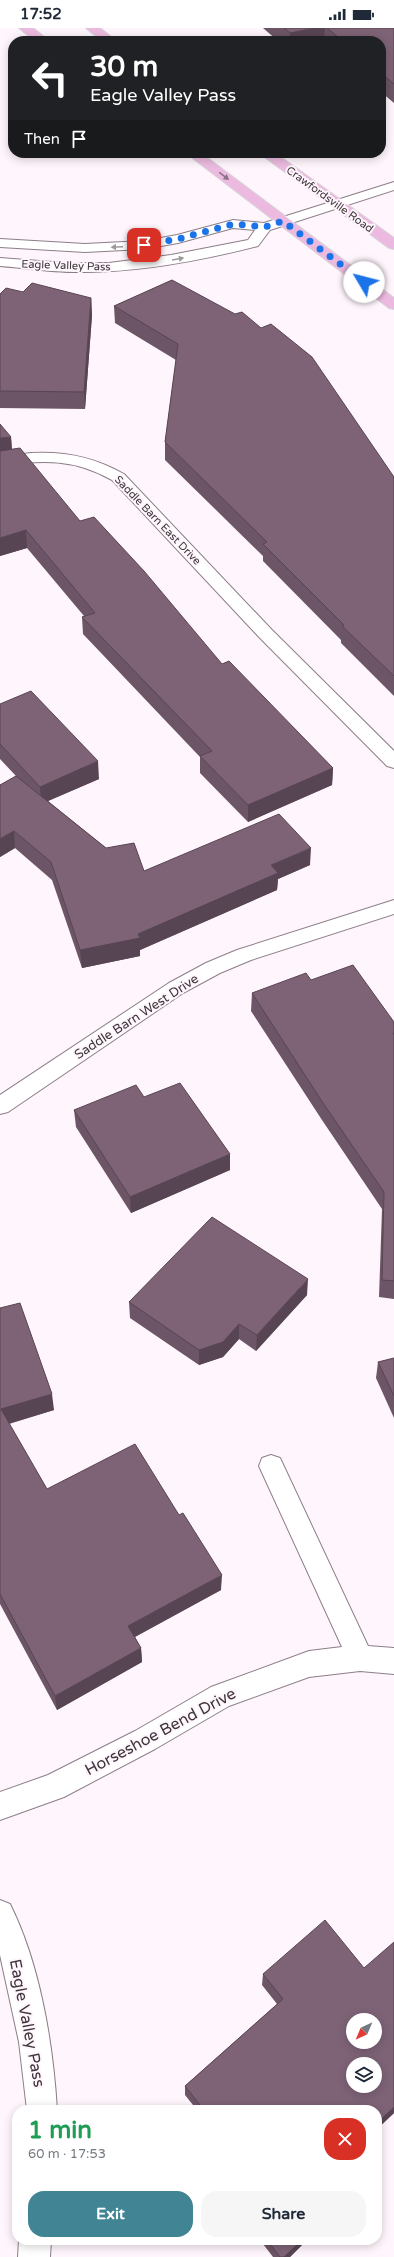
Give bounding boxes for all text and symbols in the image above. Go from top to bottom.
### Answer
text: 17:52 [20,5,62,23]
text: 30 m [90,50,158,84]
icon: left [24,52,76,104]
text: Eagle Valley Pass [90,84,236,106]
icon: arrive [68,128,90,150]
text: Then [24,130,60,148]
street label: Crawfordsville Road [284,164,376,235]
one-way arrow [218,172,229,181]
pin [127,228,161,262]
icon: arrive [133,234,155,256]
one-way arrow [111,244,123,251]
one-way arrow [172,256,184,262]
street label: Eagle Valley Pass [21,257,111,274]
position arrow [343,261,385,303]
street label: Saddle Barn East Drive [112,473,204,568]
street label: Saddle Barn West Drive [71,971,202,1063]
street label: Horseshoe Bend Drive [81,1684,239,1780]
street label: Eagle Valley Pass [5,1957,49,2089]
north arrow [346,2013,382,2049]
map controls [346,2013,382,2093]
button: layers [346,2057,382,2093]
text: 1 min [28,2116,92,2145]
button: close [324,2118,366,2160]
text: 60 m · 17:53 [28,2146,106,2162]
button: Exit [28,2191,193,2237]
button: Share [201,2191,366,2237]

